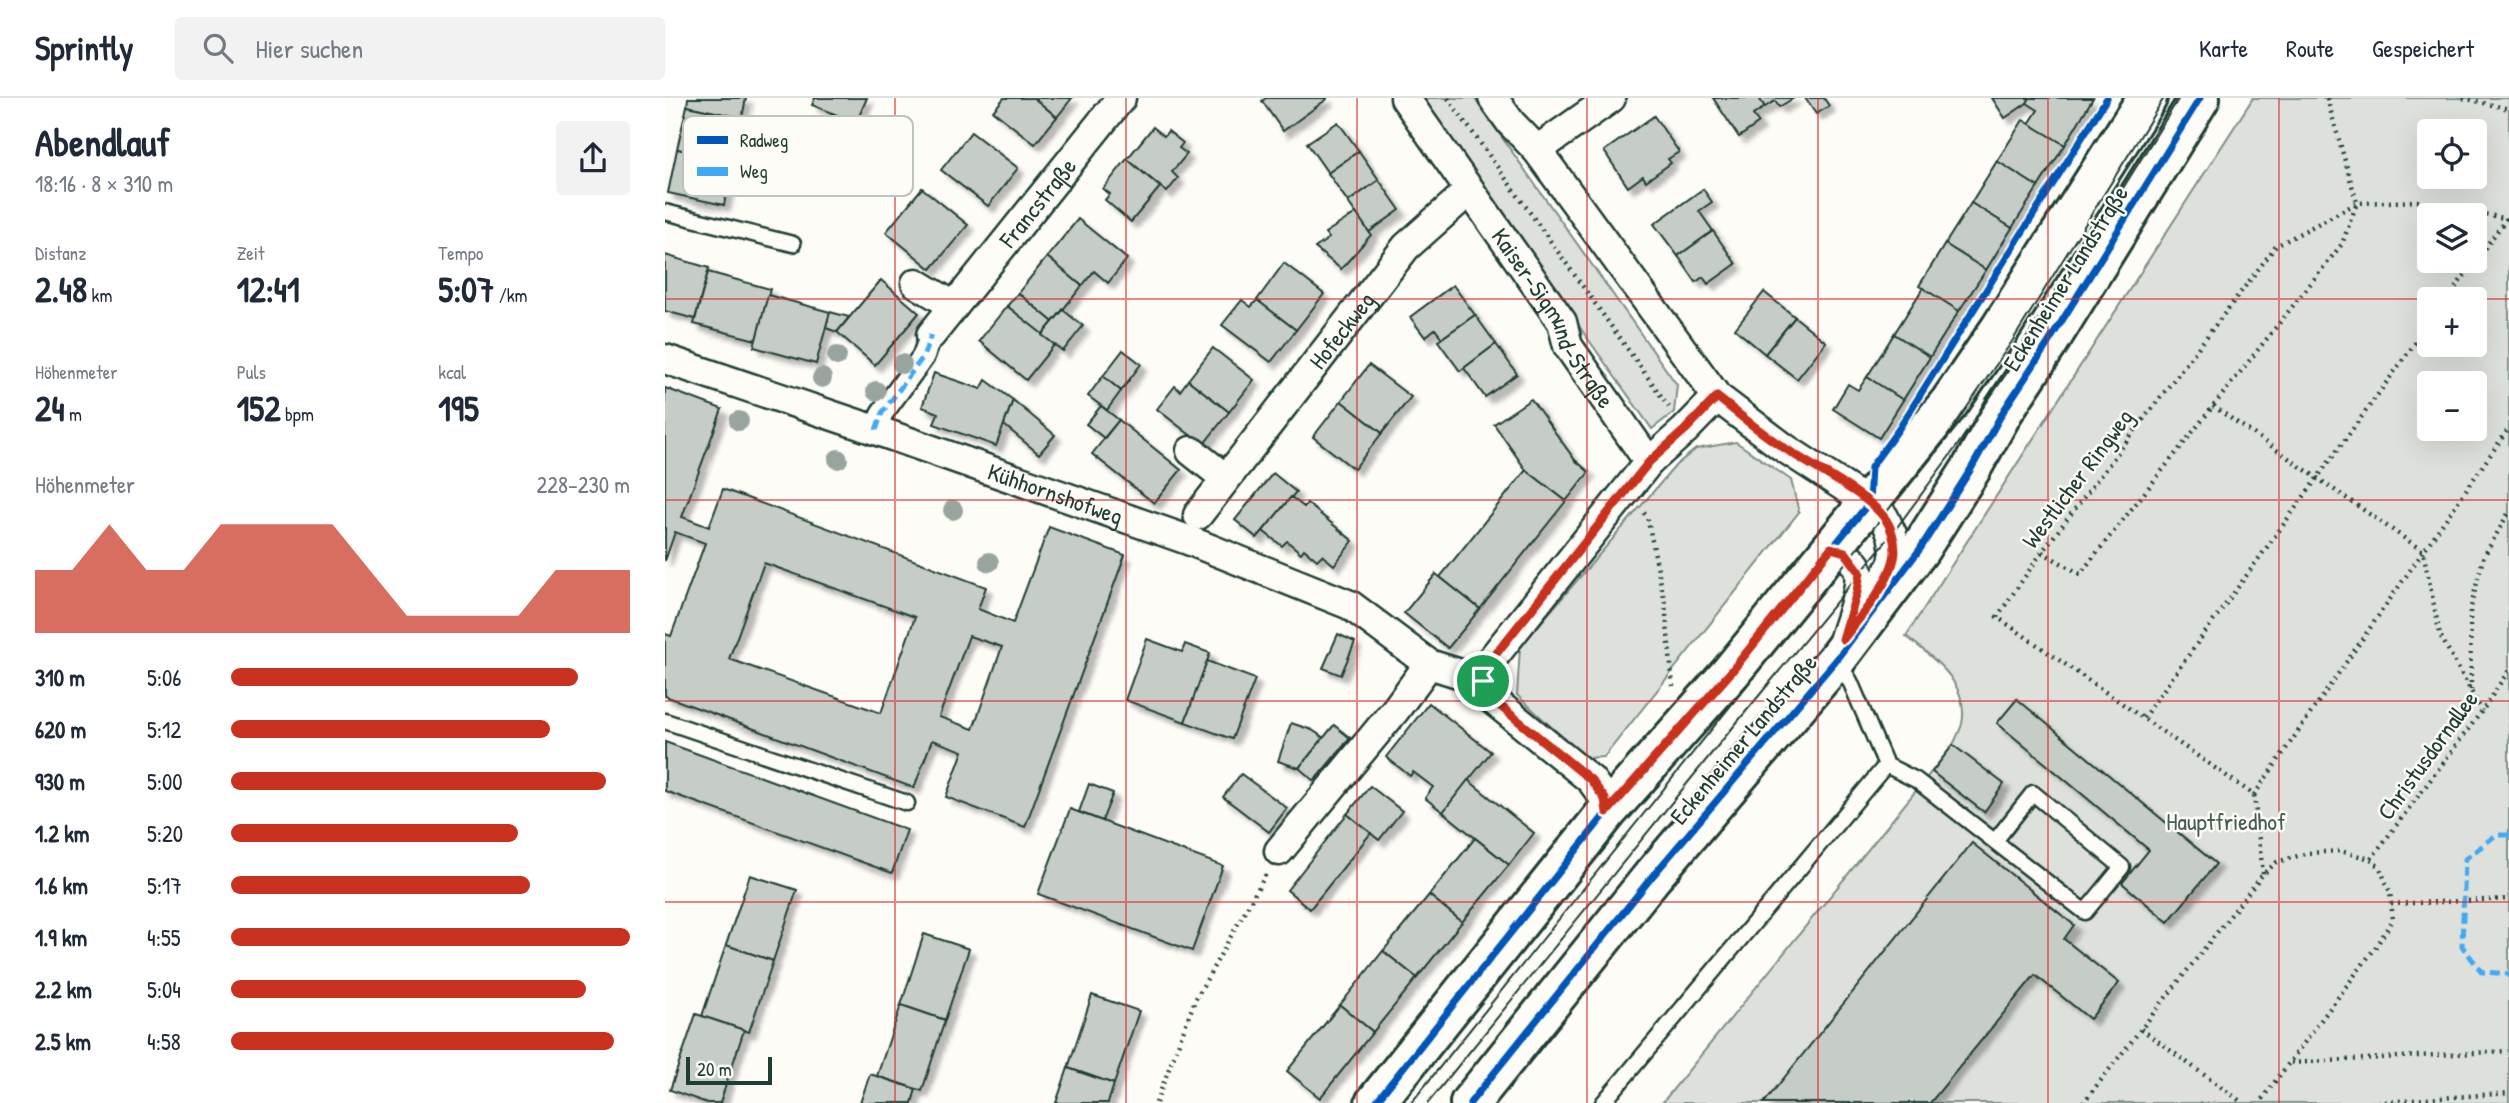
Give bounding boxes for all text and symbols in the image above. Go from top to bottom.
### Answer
search box [175,17,665,80]
text: Sprintly [35,26,133,70]
icon: search [199,29,237,67]
text: Hier suchen [255,31,363,66]
text: Karte [2199,32,2248,64]
text: Route [2286,32,2334,64]
text: Gespeichert [2372,32,2474,64]
text: Abendlauf [35,116,170,168]
legend [683,116,913,196]
map controls [2417,119,2487,441]
button: locate [2417,119,2487,189]
button: share [556,121,630,195]
text: Radweg [740,127,788,153]
street label: Francstraße [991,151,1083,255]
text: Weg [740,158,768,184]
text: 18:16 · 8 × 310 m [35,168,173,199]
street label: Eckenheimer Landstraße [1995,179,2135,377]
button: layers [2417,203,2487,273]
street label: Kaiser-Sigmund-Straße [1485,221,1623,414]
text: Distanz [35,240,86,266]
text: Zeit [237,240,265,266]
text: Tempo [438,240,484,266]
text: 2.48 [35,266,87,313]
text: 12:41 [237,266,300,313]
text: 5:07 [438,266,494,313]
text: km [87,282,112,308]
text: /km [494,282,527,308]
street label: Hofeckweg [1301,285,1382,375]
button: + [2417,287,2487,357]
text: Höhenmeter [35,359,118,385]
text: Puls [237,359,266,385]
text: kcal [438,359,466,385]
button: − [2417,371,2487,441]
text: 24 [35,385,65,432]
text: 152 [237,385,281,432]
text: 195 [438,385,479,432]
text: m [65,401,82,427]
text: bpm [281,401,314,427]
street label: Westlicher Ringweg [2014,402,2140,554]
street label: Kühhornshofweg [984,455,1127,532]
text: Höhenmeter [35,469,135,500]
text: 228–230 m [537,469,630,500]
street label: Eckenheimer Landstraße [1662,647,1824,831]
pin [1453,651,1513,711]
text: 310 m [35,662,85,693]
text: 5:06 [147,662,182,693]
icon: arrive [1464,662,1502,700]
street label: Christusdornallee [2369,684,2485,826]
text: 620 m [35,714,86,745]
text: 5:12 [147,714,181,745]
text: 930 m [35,766,85,797]
text: 5:00 [147,766,183,797]
park label: Hauptfriedhof [2166,805,2286,837]
text: 1.2 km [35,818,90,849]
text: 5:20 [147,818,183,849]
text: 1.6 km [35,870,88,901]
text: 5:17 [147,870,182,901]
text: 1.9 km [35,922,87,953]
text: 4:55 [147,922,180,953]
text: 2.2 km [35,974,92,1005]
text: 5:04 [147,974,181,1005]
text: 2.5 km [35,1026,91,1057]
text: 4:58 [147,1026,181,1057]
scale bar [686,1054,772,1086]
text: 20 m [697,1056,732,1082]

